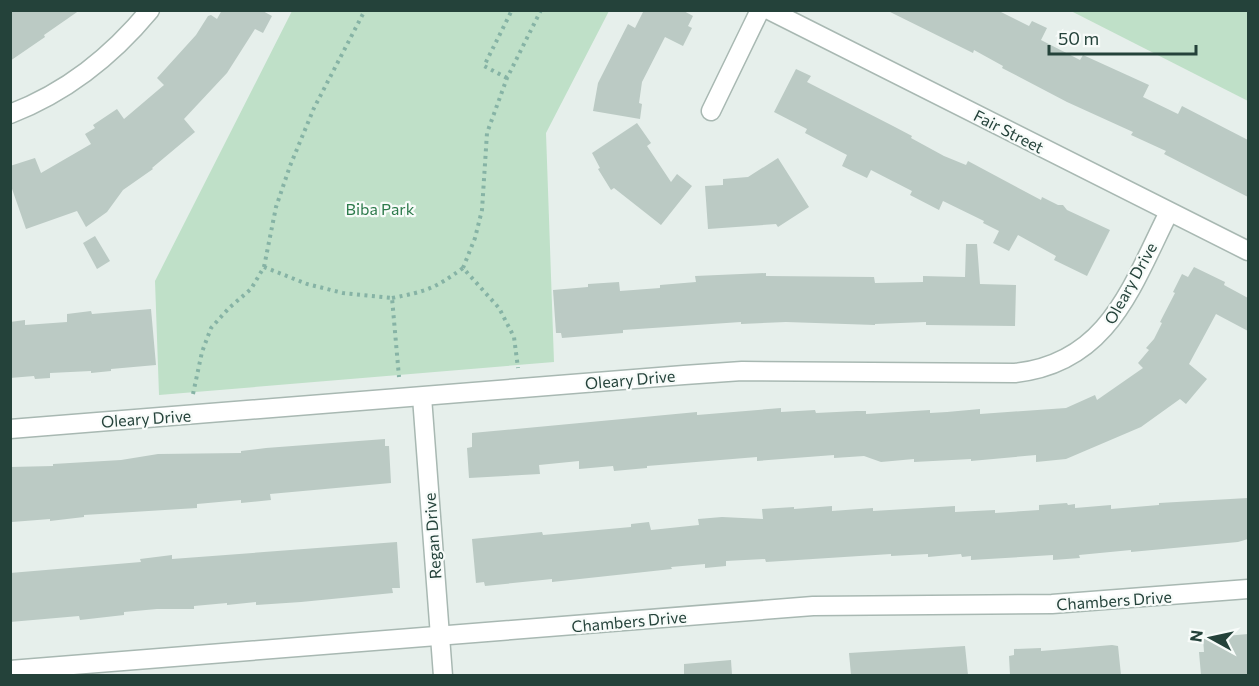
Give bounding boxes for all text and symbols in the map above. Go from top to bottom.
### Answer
scale bar [1049,18,1196,56]
text: 50 m [1058,27,1099,49]
street label: Fair Street [971,105,1048,157]
park label: Biba Park [346,199,415,218]
street label: Oleary Drive [1100,239,1160,327]
street label: Oleary Drive [584,366,676,392]
street label: Oleary Drive [100,405,192,431]
street label: Regan Drive [420,492,444,580]
street label: Chambers Drive [1056,586,1172,614]
street label: Chambers Drive [571,607,687,635]
north arrow [1181,608,1241,668]
text: N [1185,629,1206,643]

